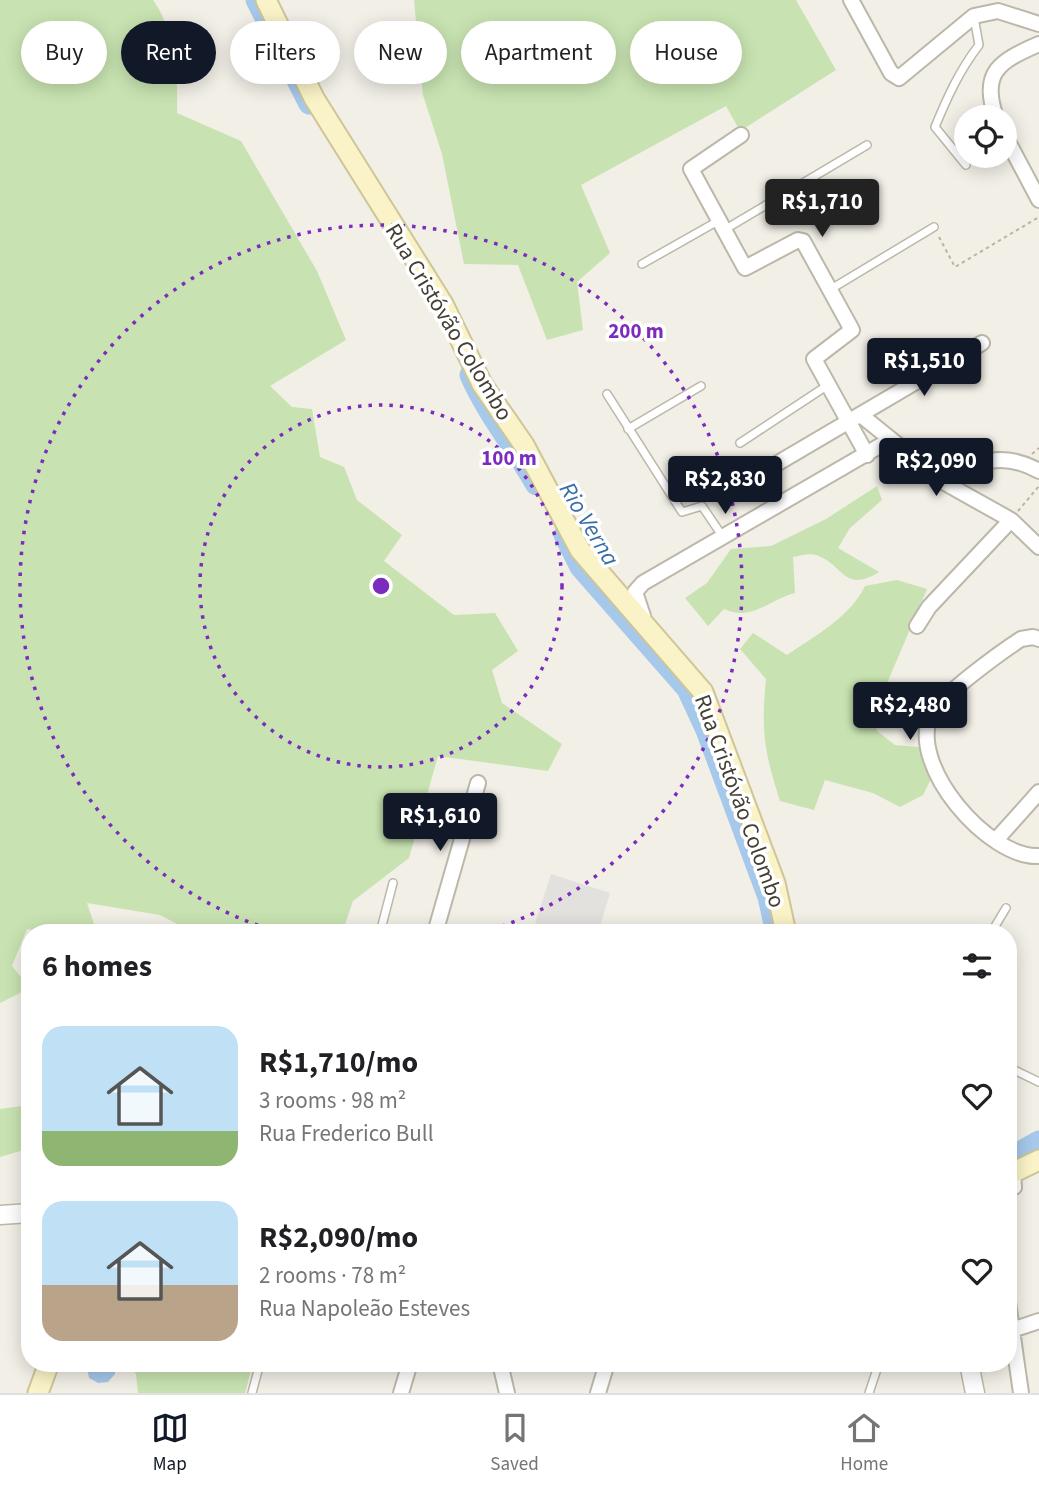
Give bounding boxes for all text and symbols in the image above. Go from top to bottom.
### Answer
chip: Buy [21,21,107,84]
chip: Rent [121,21,216,84]
chip: Filters [230,21,340,84]
chip: New [354,21,447,84]
chip: Apartment [461,21,616,84]
chip: House [630,21,742,84]
map controls [954,105,1017,168]
button: locate [954,105,1017,168]
pin: R$1,710 [757,180,887,239]
text: R$1,710 [781,185,863,218]
street label: Rua Cristóvão Colombo [377,217,521,427]
text: 200 m [608,316,664,346]
pin: R$1,510 [859,338,989,398]
text: R$1,510 [883,344,965,377]
pin: R$2,090 [871,438,1001,498]
text: 100 m [481,443,537,473]
text: R$2,090 [895,444,977,477]
pin: R$2,830 [660,456,790,516]
text: R$2,830 [684,462,766,495]
water label: Rio Verna [550,475,628,573]
centre of rings [369,574,393,598]
pin: R$2,480 [845,682,975,742]
text: R$2,480 [869,688,951,721]
street label: Rua Cristóvão Colombo [686,690,794,912]
pin: R$1,610 [375,794,505,853]
text: R$1,610 [399,799,481,832]
text: 6 homes [42,945,152,988]
icon: filters [958,947,996,985]
text: R$1,710/mo [259,1041,418,1084]
icon: home [98,1054,182,1138]
icon: heart [958,1077,996,1115]
text: 3 rooms · 98 m² [259,1084,406,1117]
text: Rua Frederico Bull [259,1117,434,1150]
text: R$2,090/mo [259,1216,418,1259]
icon: home [98,1229,182,1313]
icon: heart [958,1252,996,1290]
text: 2 rooms · 78 m² [259,1259,406,1292]
text: Rua Napoleão Esteves [259,1292,470,1325]
tab: Map [151,1409,189,1478]
tab: Saved [490,1409,539,1478]
tab: Home [840,1409,888,1478]

